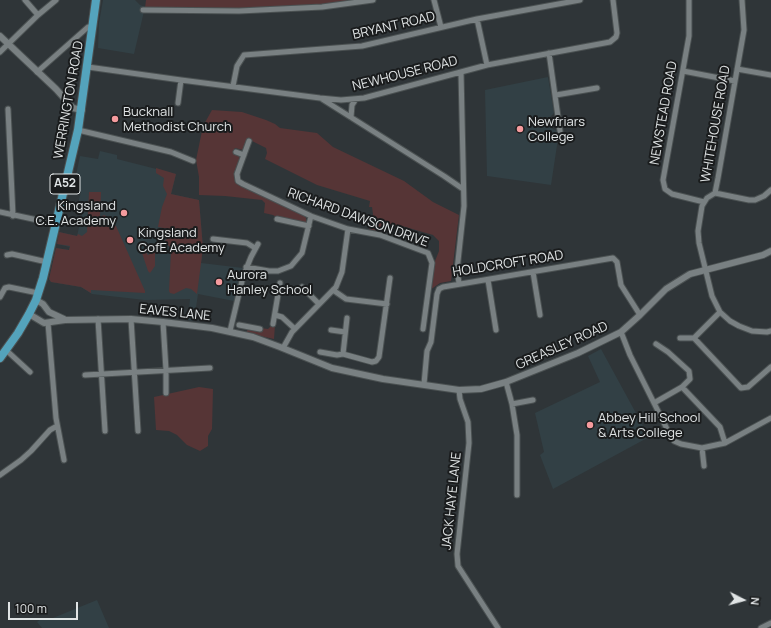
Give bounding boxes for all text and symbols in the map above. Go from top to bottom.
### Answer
street label: BRYANT ROAD [351,9,437,43]
street label: WERRINGTON ROAD [51,40,87,160]
street label: NEWHOUSE ROAD [351,53,459,95]
street label: NEWSTEAD ROAD [647,60,681,166]
street label: WHITEHOUSE ROAD [698,64,734,184]
place label: Bucknall Methodist Church [123,104,232,135]
marker: Bucknall Methodist Church [110,114,120,124]
place label: Newfriars College [528,114,585,145]
marker: Newfriars College [515,124,525,134]
road number: A52 [50,174,80,194]
street label: RICHARD DAWSON DRIVE [285,185,431,251]
place label: Kingsland C.E. Academy [35,198,116,229]
marker: Kingsland C.E. Academy [119,208,129,218]
place label: Kingsland CofE Academy [138,225,225,256]
marker: Kingsland CofE Academy [125,235,135,245]
street label: HOLDCROFT ROAD [452,248,564,280]
place label: Aurora Hanley School [227,267,312,298]
marker: Aurora Hanley School [214,277,224,287]
street label: EAVES LANE [139,302,211,324]
street label: GREASLEY ROAD [514,319,610,373]
place label: Abbey Hill School & Arts College [598,410,701,441]
marker: Abbey Hill School & Arts College [585,420,595,430]
street label: JACK HAYE LANE [439,451,465,551]
north arrow [723,580,763,620]
scale bar [10,594,80,620]
text: N [748,597,763,606]
text: 100 m [15,600,47,617]

